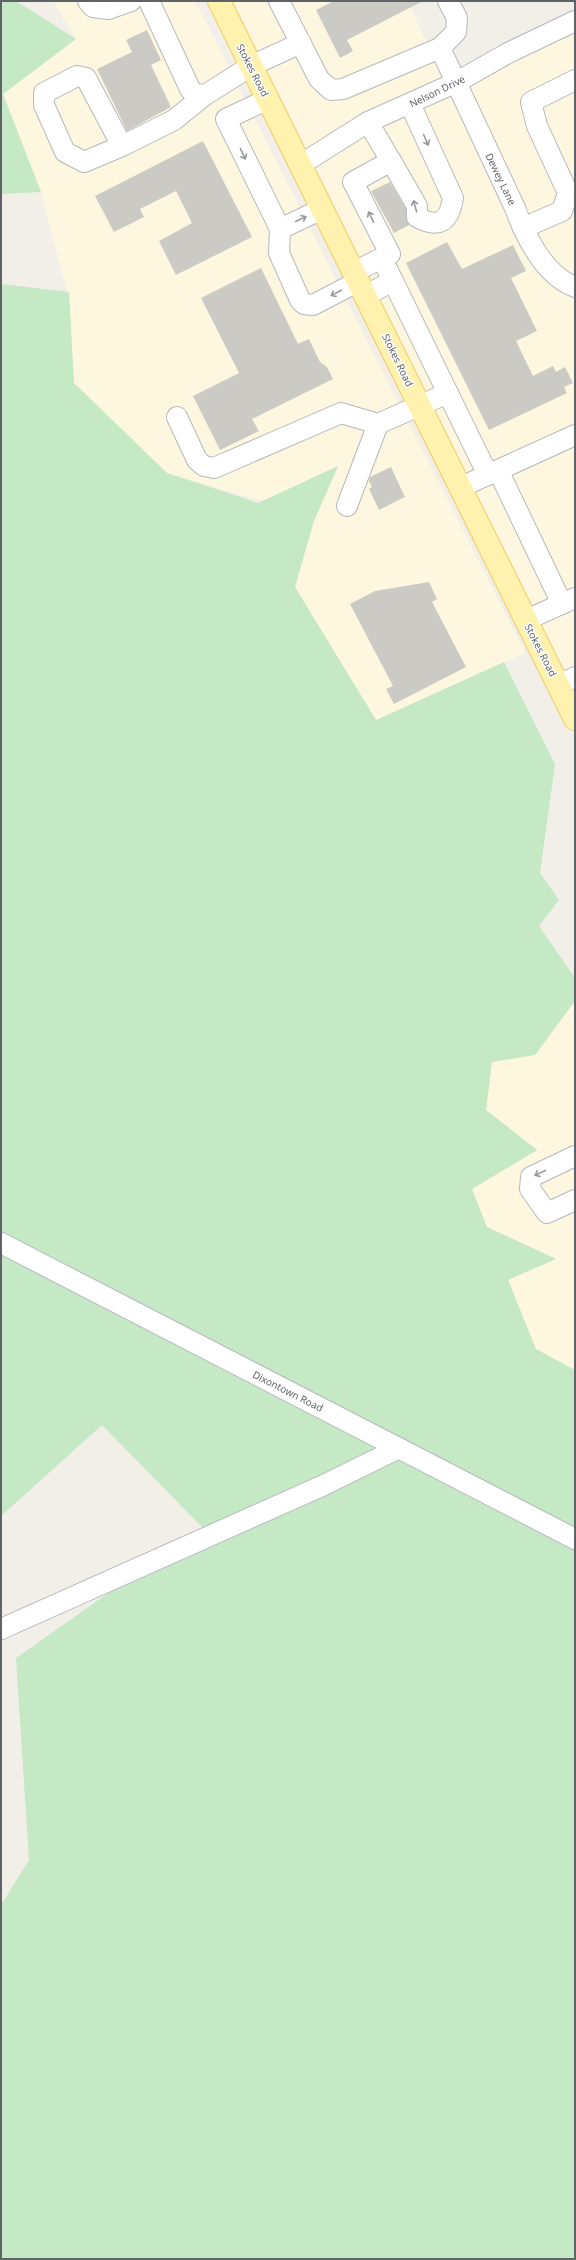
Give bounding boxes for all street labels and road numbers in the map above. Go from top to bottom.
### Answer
street label: Stokes Road [234,41,272,99]
street label: Nelson Drive [407,71,467,110]
street label: Dewey Lane [482,151,520,208]
street label: Stokes Road [379,331,417,389]
street label: Stokes Road [522,621,560,679]
street label: Dixontown Road [250,1367,326,1415]

